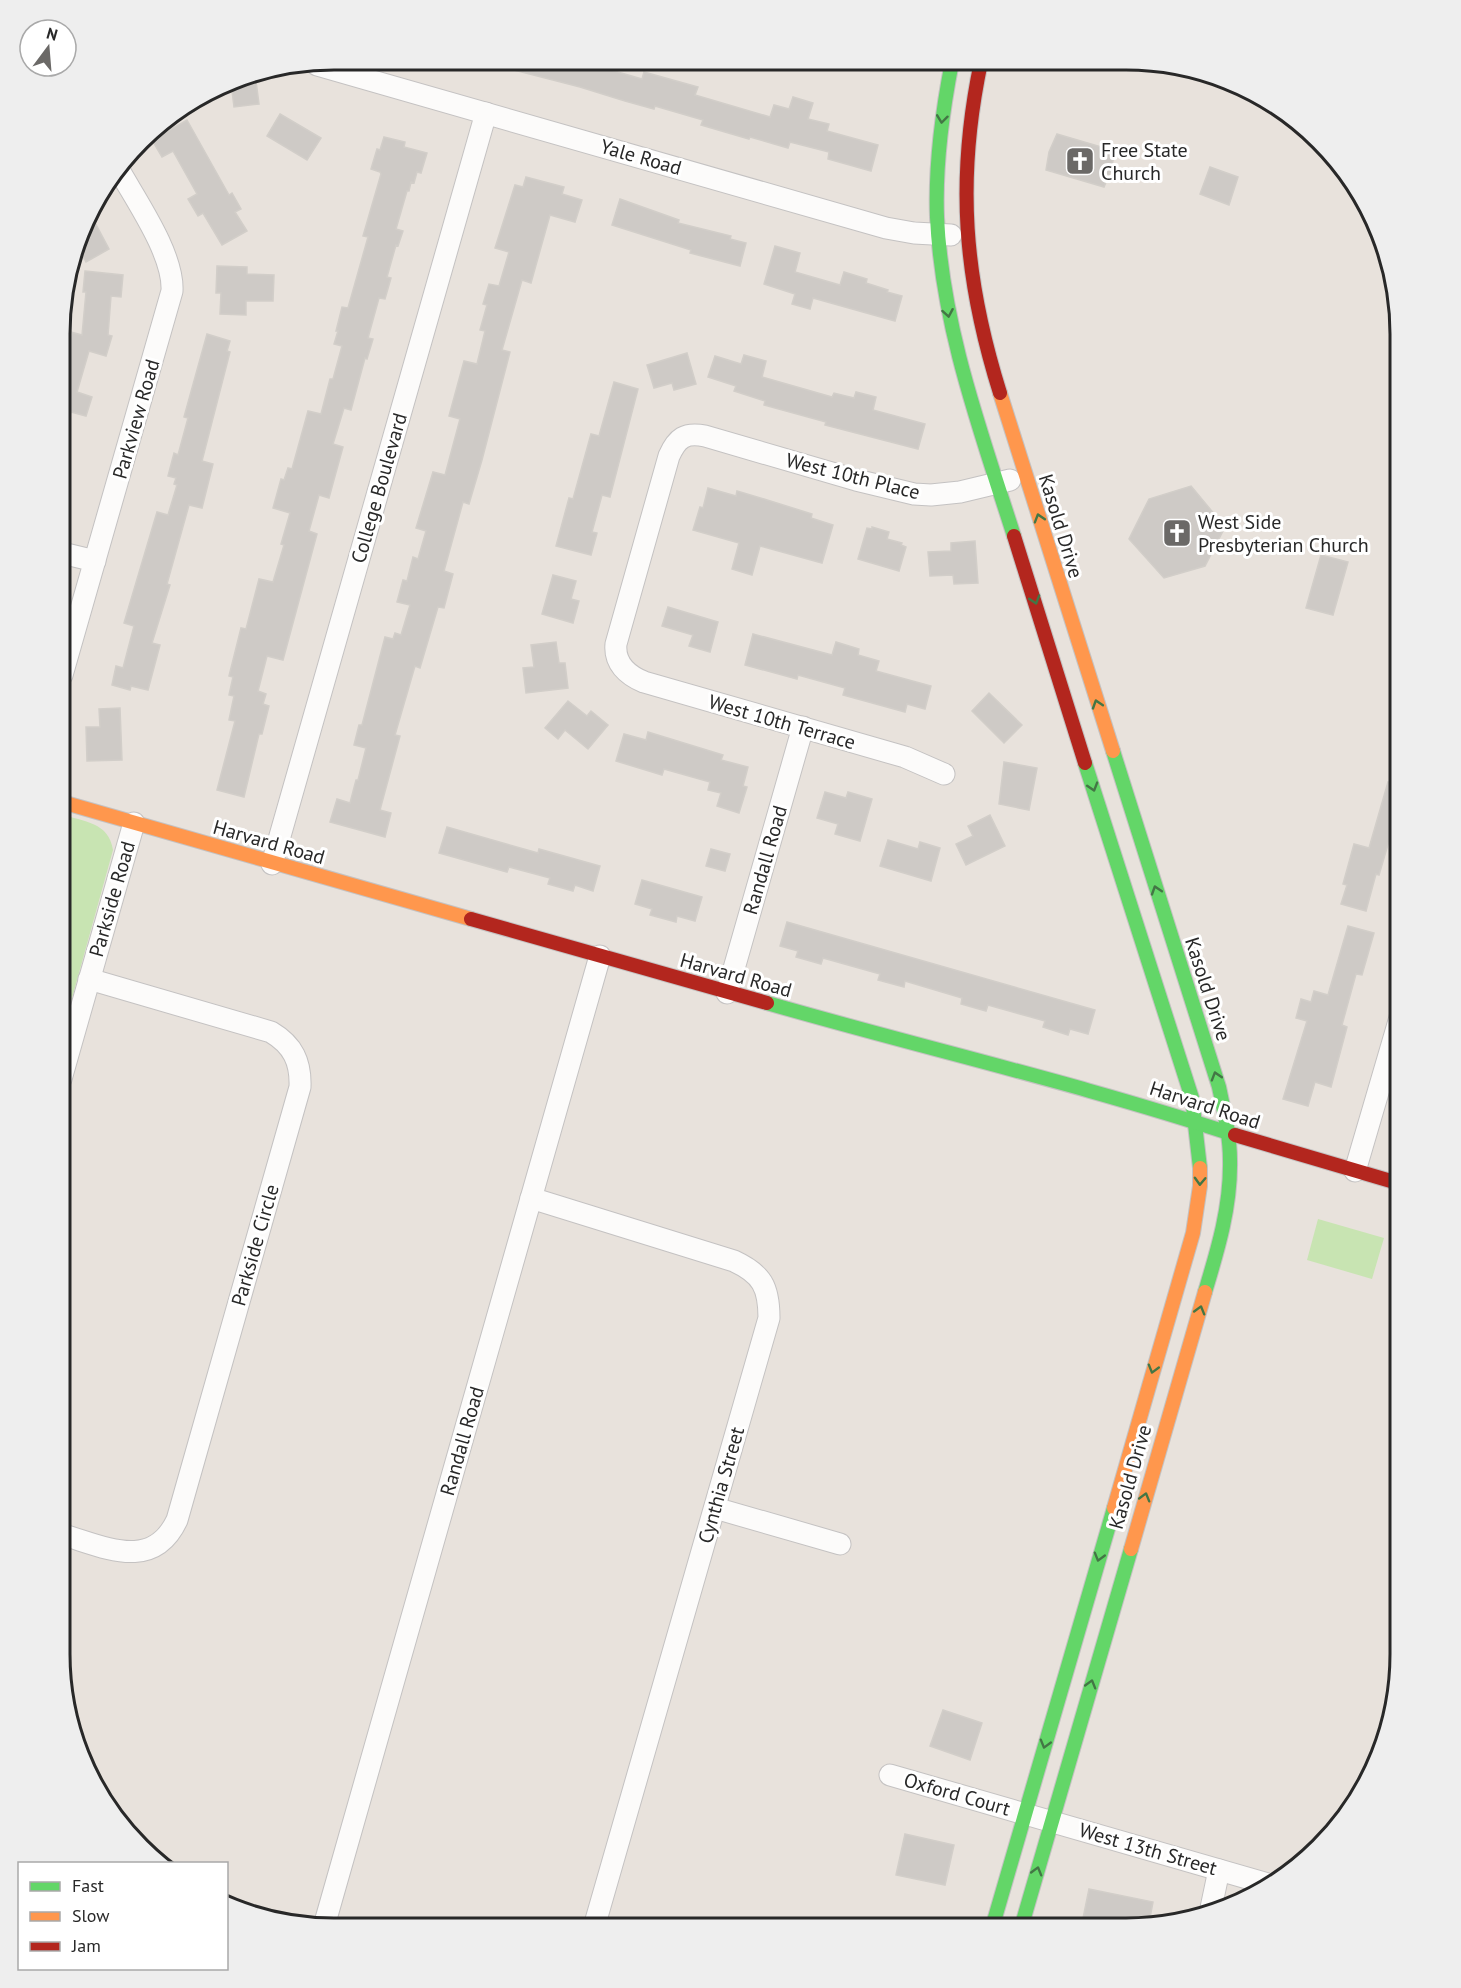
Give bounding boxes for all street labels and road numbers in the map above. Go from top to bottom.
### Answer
street label: Yale Road [597,133,685,181]
street label: Parkview Road [106,356,166,482]
street label: College Boulevard [345,410,413,566]
street label: West 10th Place [783,447,923,505]
street label: Kasold Drive [1033,471,1089,581]
street label: West 10th Terrace [706,689,858,755]
street label: Randall Road [737,802,793,918]
street label: Harvard Road [210,814,328,870]
street label: Parkside Road [83,838,141,960]
street label: Kasold Drive [1179,934,1237,1044]
street label: Harvard Road [677,947,795,1003]
street label: Harvard Road [1146,1075,1264,1135]
street label: Parkside Circle [225,1181,285,1309]
street label: Randall Road [434,1383,490,1499]
street label: Kasold Drive [1103,1422,1157,1532]
street label: Cynthia Street [692,1423,750,1546]
street label: Oxford Court [901,1766,1013,1822]
street label: West 13th Street [1076,1817,1220,1881]

